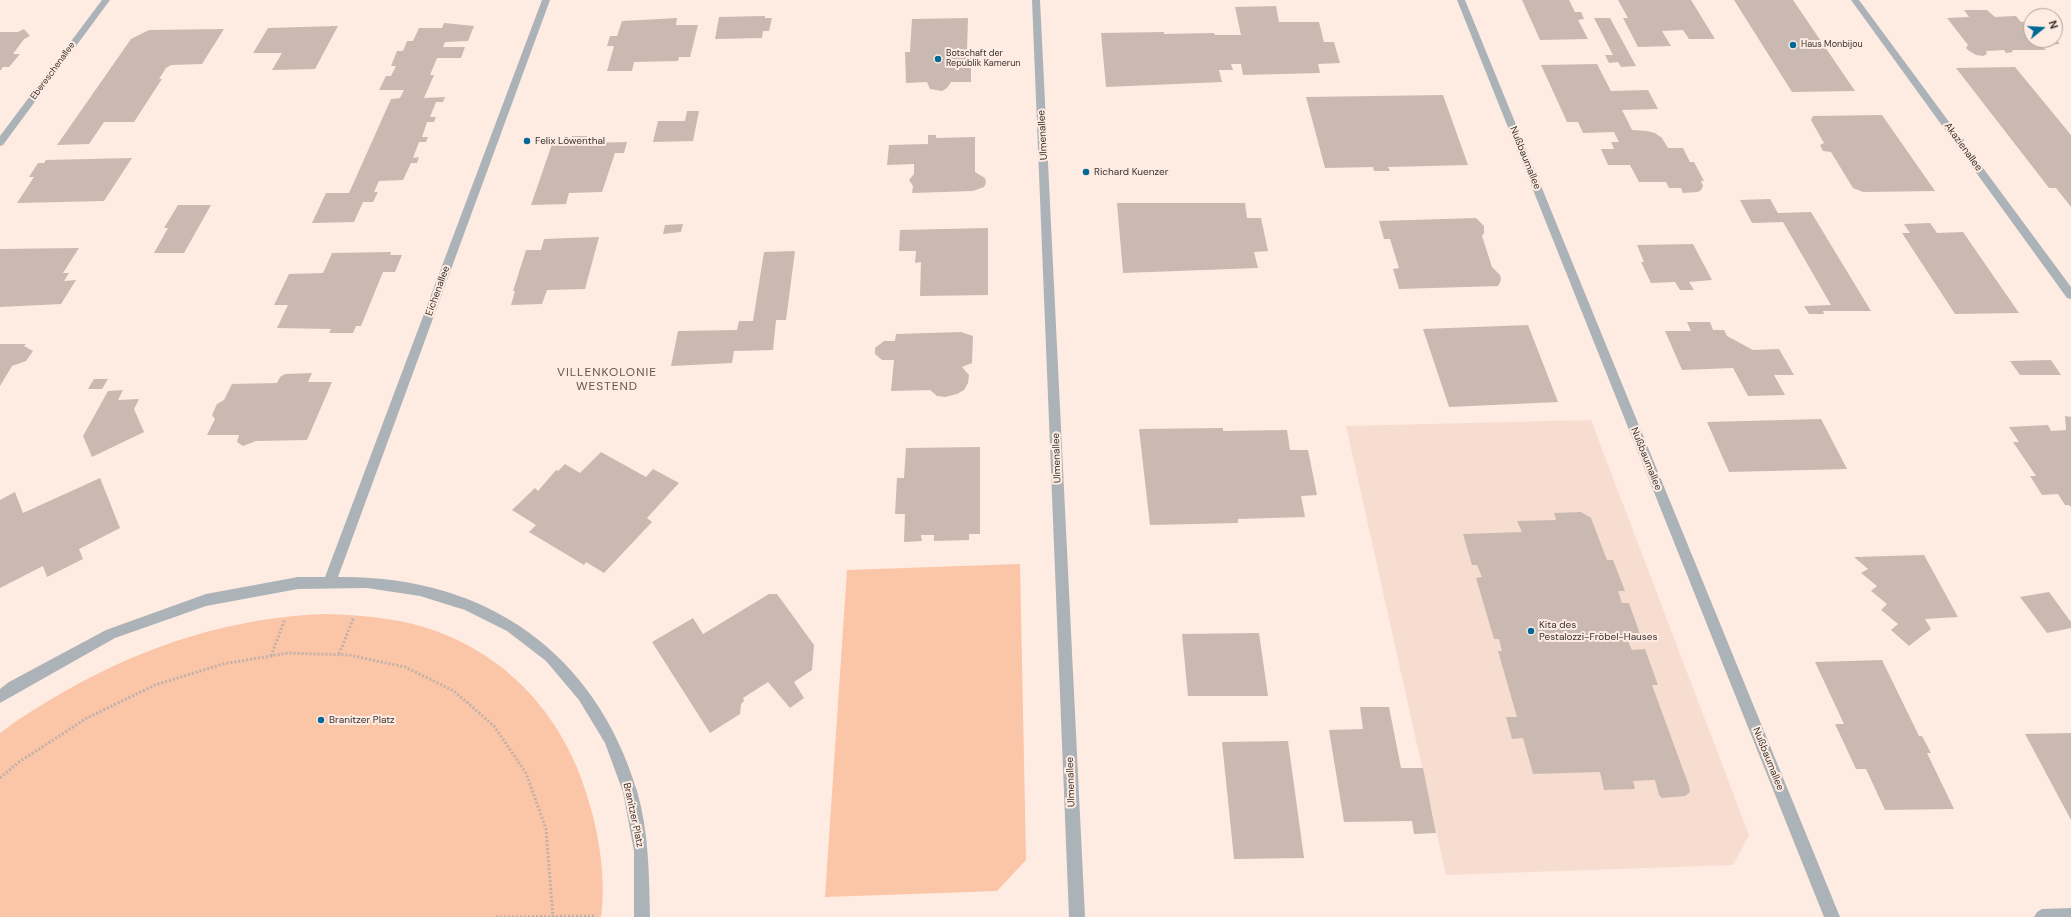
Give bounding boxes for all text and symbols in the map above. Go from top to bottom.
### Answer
north arrow [2023,8,2063,48]
text: N [2046,19,2061,31]
street label: Ebereschenallee [29,40,77,102]
marker: Haus Monbijou [1788,40,1798,50]
place label: Haus Monbijou [1801,40,1863,50]
place label: Botschaft der Republik Kamerun [946,49,1020,70]
marker: Botschaft der Republik Kamerun [933,54,943,64]
street label: Ulmenallee [1036,110,1050,160]
street label: Akazienallee [1941,121,1985,173]
street label: Nußbaumallee [1507,125,1543,191]
place label: Felix Löwenthal [535,135,605,147]
marker: Felix Löwenthal [522,136,532,146]
place label: Richard Kuenzer [1094,166,1168,178]
marker: Richard Kuenzer [1081,167,1091,177]
street label: Eichenallee [423,264,453,318]
district label: VILLENKOLONIE WESTEND [557,366,657,394]
street label: Nußbaumallee [1628,426,1664,492]
street label: Ulmenallee [1050,433,1064,483]
place label: Kita des Pestalozzi-Fröbel-Hauses [1539,619,1658,642]
marker: Kita des Pestalozzi-Fröbel-Hauses [1526,626,1536,636]
place label: Branitzer Platz [329,714,395,726]
marker: Branitzer Platz [316,715,326,725]
street label: Nußbaumallee [1750,726,1786,792]
street label: Ulmenallee [1064,757,1078,807]
street label: Branitzer Platz [620,782,646,848]

